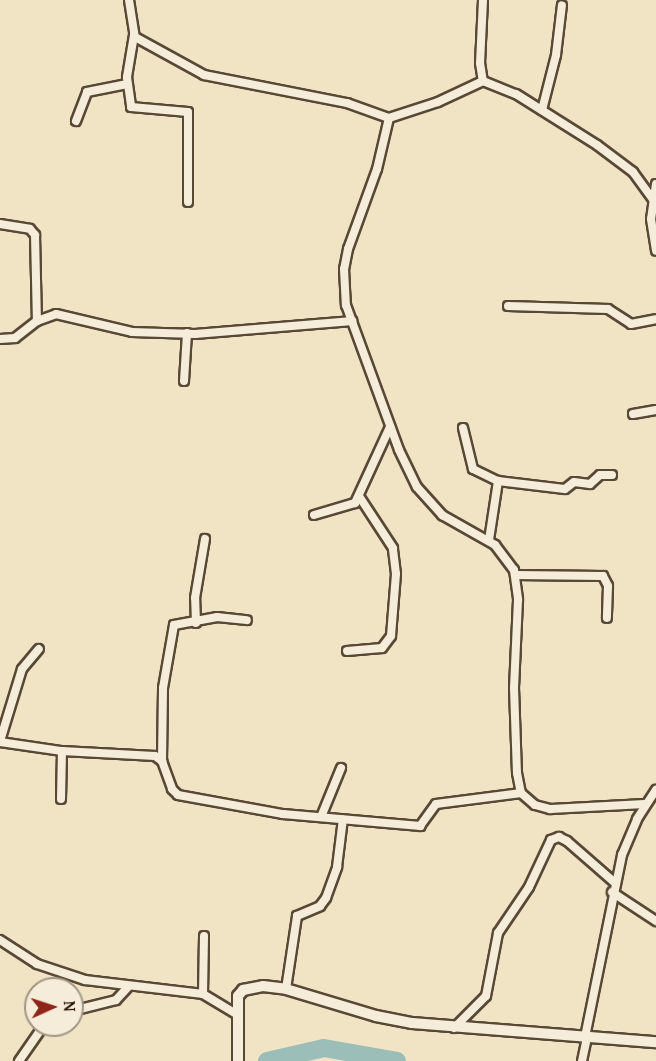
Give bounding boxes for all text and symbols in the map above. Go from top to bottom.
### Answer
north arrow [24,977,84,1037]
text: N [58,1000,82,1012]

